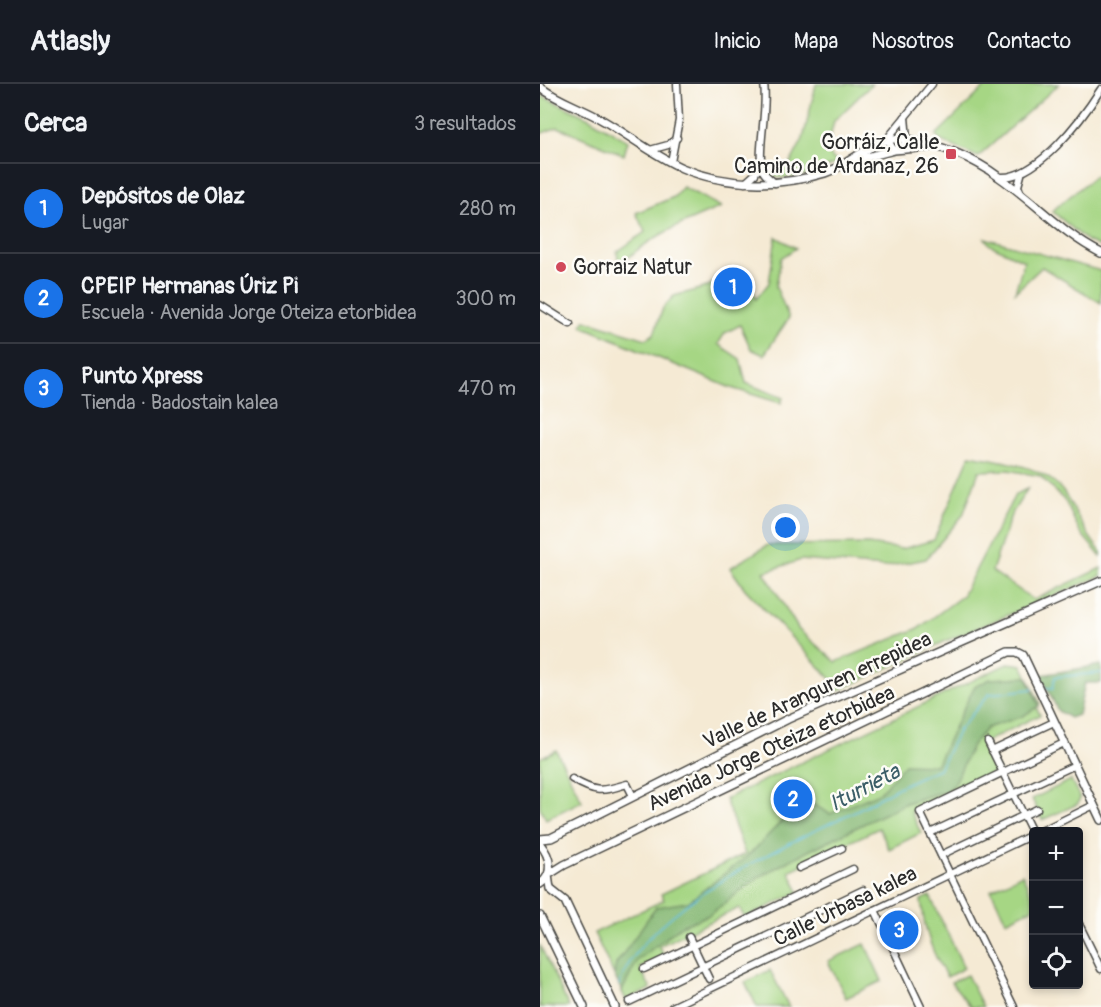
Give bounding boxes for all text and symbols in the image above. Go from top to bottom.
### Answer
text: Atlasly [30,24,110,59]
text: Inicio [714,28,761,55]
text: Mapa [794,28,838,55]
text: Nosotros [871,28,954,55]
text: Contacto [987,28,1071,55]
text: Cerca [24,107,87,139]
text: 3 resultados [414,111,516,136]
place label: Gorráiz, Calle Camino de Ardanaz, 26 [734,129,940,180]
marker: Gorráiz, Calle Camino de Ardanaz, 26 [944,147,958,161]
text: Depósitos de Olaz [81,182,245,210]
text: 1 [40,196,47,221]
text: 280 m [459,196,516,221]
text: Lugar [81,210,129,235]
place label: Gorraiz Natur [573,254,693,281]
marker: Gorraiz Natur [554,260,568,274]
pin: 1 [714,264,752,310]
text: CPEIP Hermanas Úriz Pi [81,272,298,300]
text: 2 [38,286,49,311]
text: 300 m [455,286,516,311]
text: Escuela · Avenida Jorge Oteiza etorbidea [81,300,416,325]
text: Punto Xpress [81,362,203,390]
text: 3 [38,376,49,401]
text: 470 m [458,376,516,401]
text: Tienda · Badostain kalea [81,390,278,415]
your location [771,513,800,542]
street label: Valle de Aranguren errepidea [699,626,936,755]
street label: Avenida Jorge Oteiza etorbidea [643,679,899,818]
water label: Iturrieta [824,757,906,818]
pin: 2 [774,776,812,822]
map controls [1029,827,1083,989]
button: + [1029,827,1083,881]
street label: Calle Urbasa kalea [769,860,921,953]
button: − [1029,881,1083,935]
pin: 3 [880,908,918,952]
button: locate [1029,935,1083,989]

